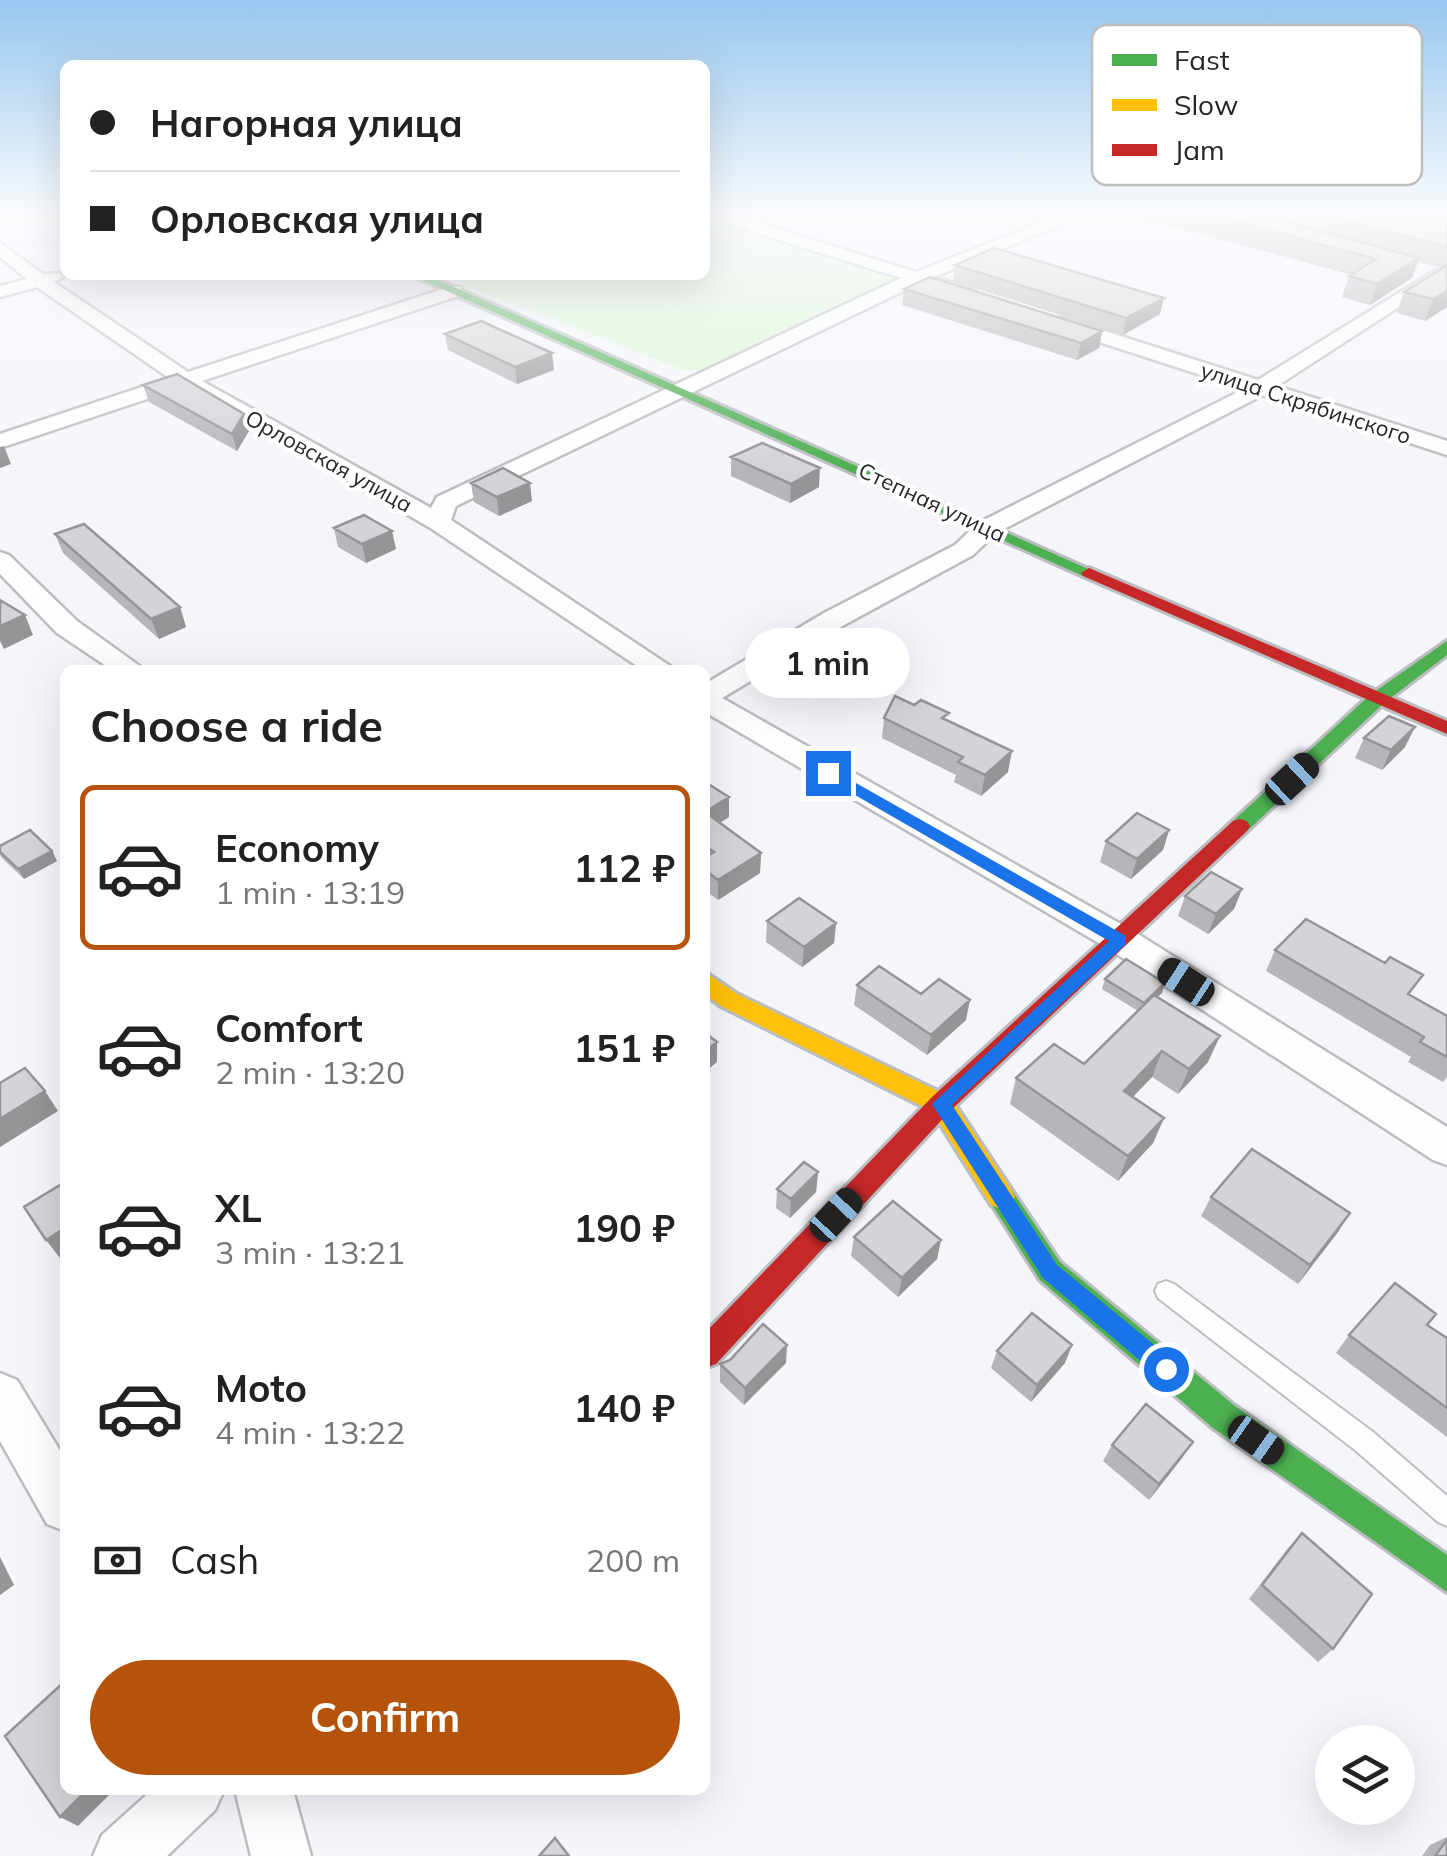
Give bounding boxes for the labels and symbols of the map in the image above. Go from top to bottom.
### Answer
legend [1092,25,1422,185]
text: Fast [1174,42,1230,77]
text: Slow [1174,87,1238,122]
text: Jam [1174,132,1225,167]
street label: улица Скрябинского [1197,356,1415,450]
street label: Орловская улица [241,404,417,518]
street label: Степная улица [854,456,1010,548]
callout: 1 min [746,628,910,698]
car [1260,748,1324,810]
route end [806,751,851,796]
car [1153,953,1219,1011]
car [805,1183,867,1247]
route start [1144,1347,1189,1392]
car [1223,1411,1289,1469]

